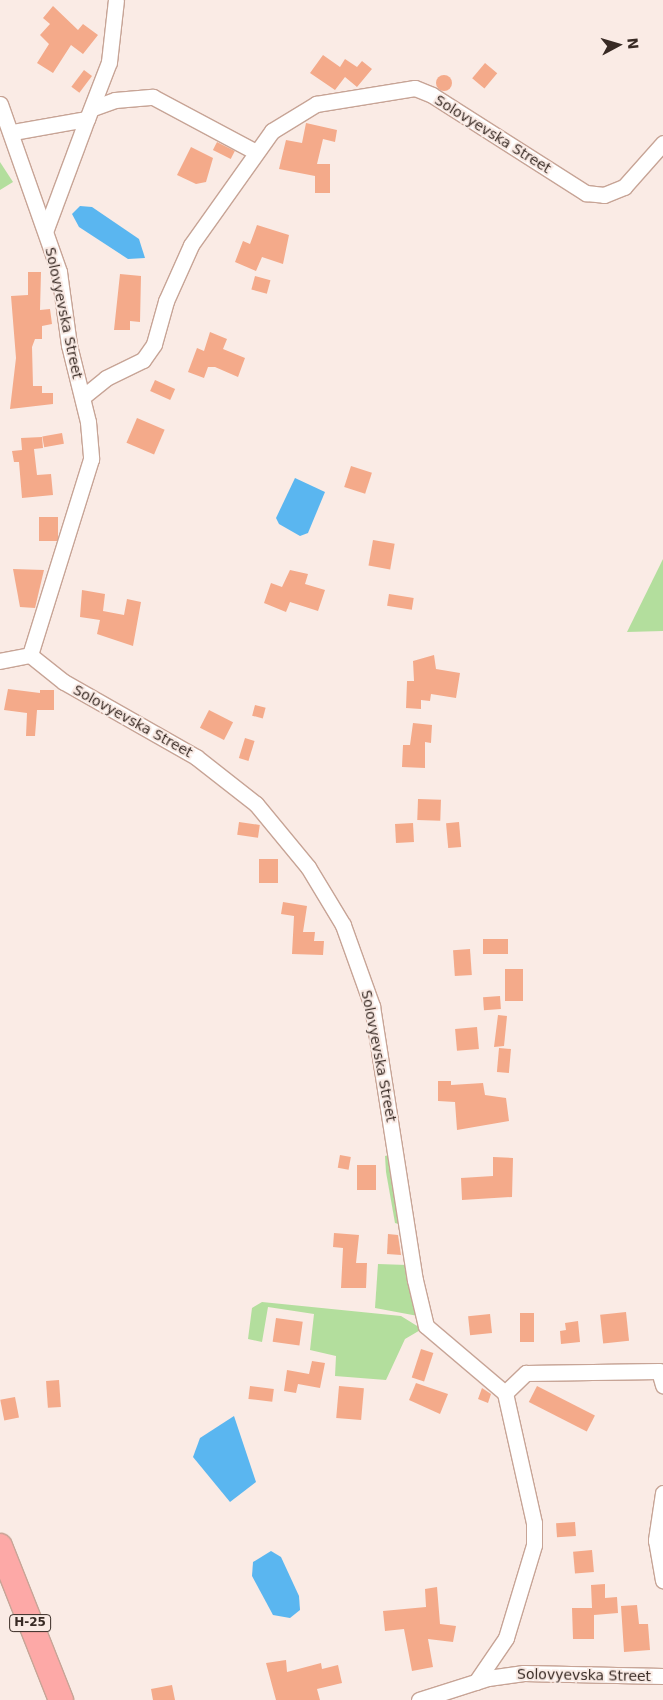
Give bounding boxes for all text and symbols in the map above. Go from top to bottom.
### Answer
north arrow [593,20,643,70]
text: N [624,37,641,50]
street label: Solovyevska Street [432,91,554,177]
street label: Solovyevska Street [42,246,86,380]
street label: Solovyevska Street [70,681,196,761]
street label: Solovyevska Street [358,989,400,1123]
road number: Н-25 [9,1614,51,1632]
street label: Solovyevska Street [517,1665,651,1685]

